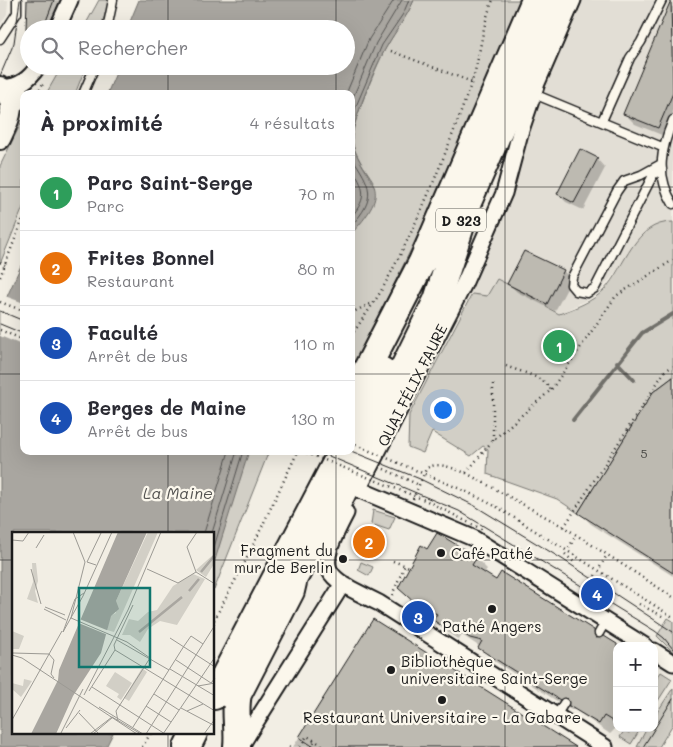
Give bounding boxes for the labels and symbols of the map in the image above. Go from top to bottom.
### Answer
road number: D 323 [436,208,486,232]
street label: QUAI FÉLIX FAURE [372,320,452,450]
pin: 1 [543,327,575,365]
your location [430,397,456,423]
house number: 5 [641,445,648,461]
water label: La Maine [143,482,213,503]
pin: 2 [353,523,385,561]
inset map [12,532,215,734]
place label: Fragment du mur de Berlin [234,540,333,577]
place label: Café Pathé [451,543,533,563]
marker: Café Pathé [435,547,447,559]
marker: Fragment du mur de Berlin [337,553,349,565]
pin: 4 [581,575,613,613]
pin: 3 [402,598,434,636]
marker: Pathé Angers [486,603,498,615]
place label: Pathé Angers [442,616,542,636]
place label: Bibliothèque universitaire Saint-Serge [401,651,588,688]
marker: Bibliothèque universitaire Saint-Serge [385,664,397,676]
marker: Restaurant Universitaire - La Gabare [436,694,448,706]
place label: Restaurant Universitaire - La Gabare [303,707,581,727]

